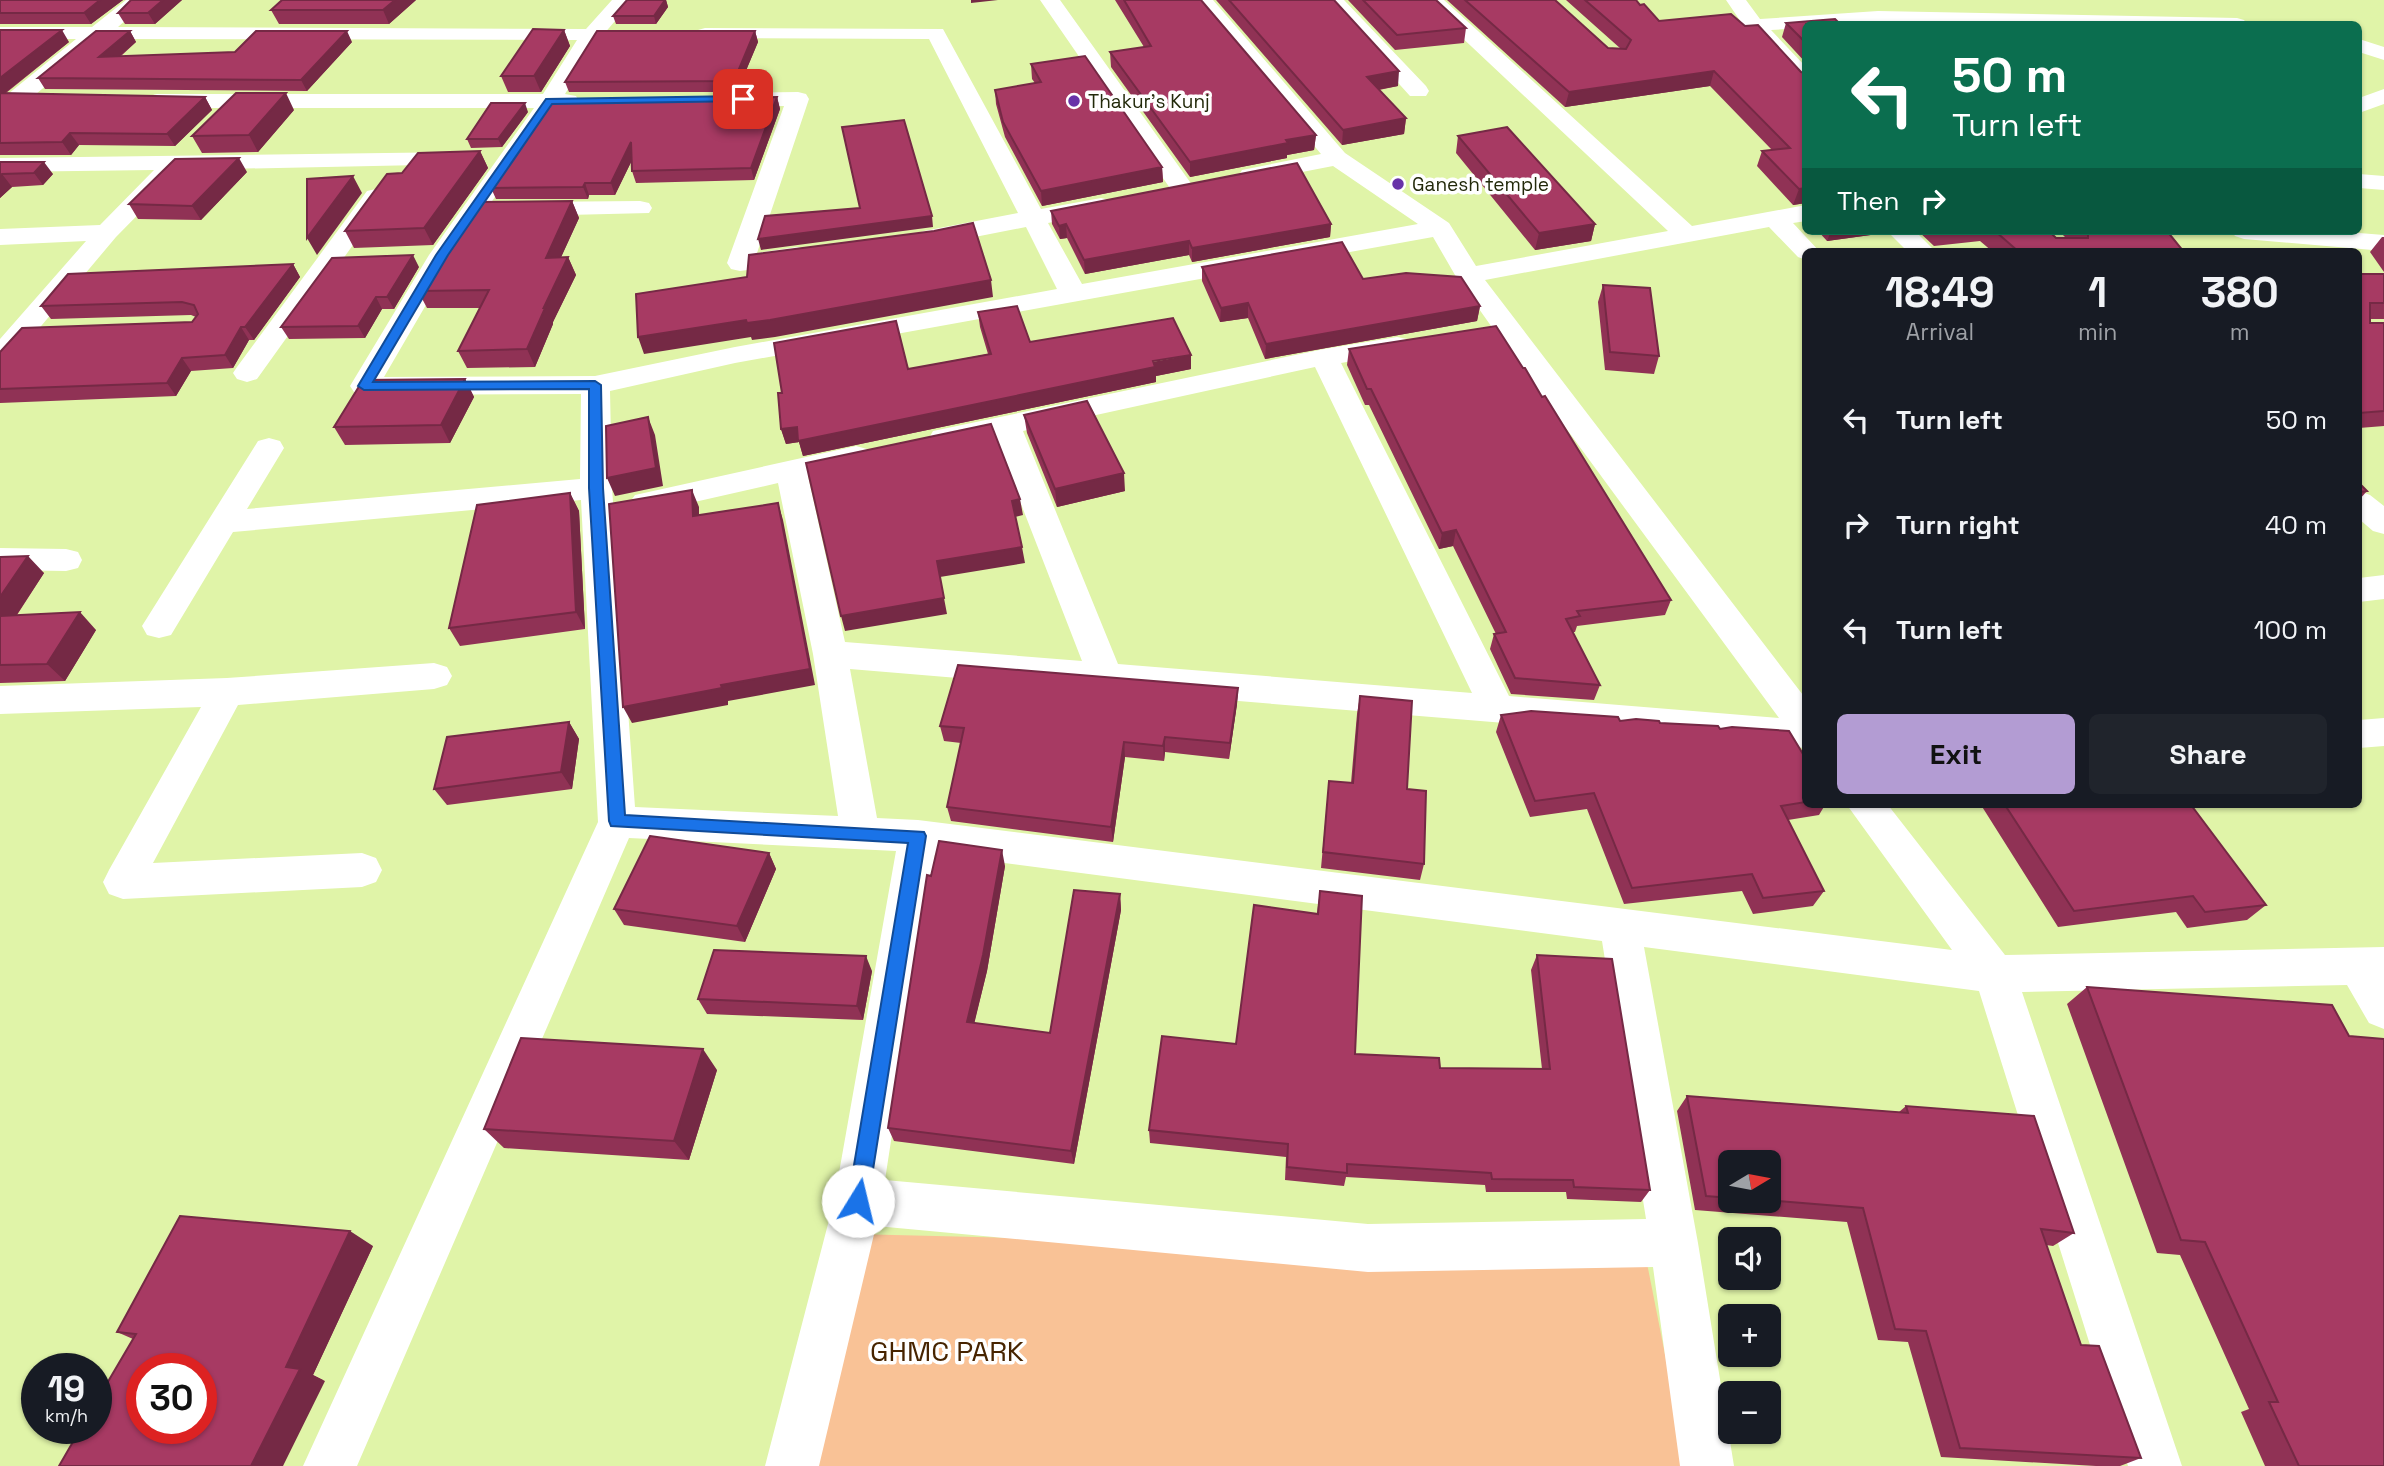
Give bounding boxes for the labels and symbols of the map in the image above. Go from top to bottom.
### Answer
pin [713,69,773,129]
place label: Thakur's Kunj [1088,89,1210,114]
marker: Thakur's Kunj [1066,93,1082,109]
place label: Ganesh temple [1412,172,1549,197]
marker: Ganesh temple [1390,176,1406,192]
north arrow [1718,1150,1782,1213]
position arrow [821,1164,895,1238]
park label: GHMC PARK [870,1333,1024,1369]
speed limit sign: 30 [126,1353,217,1444]

